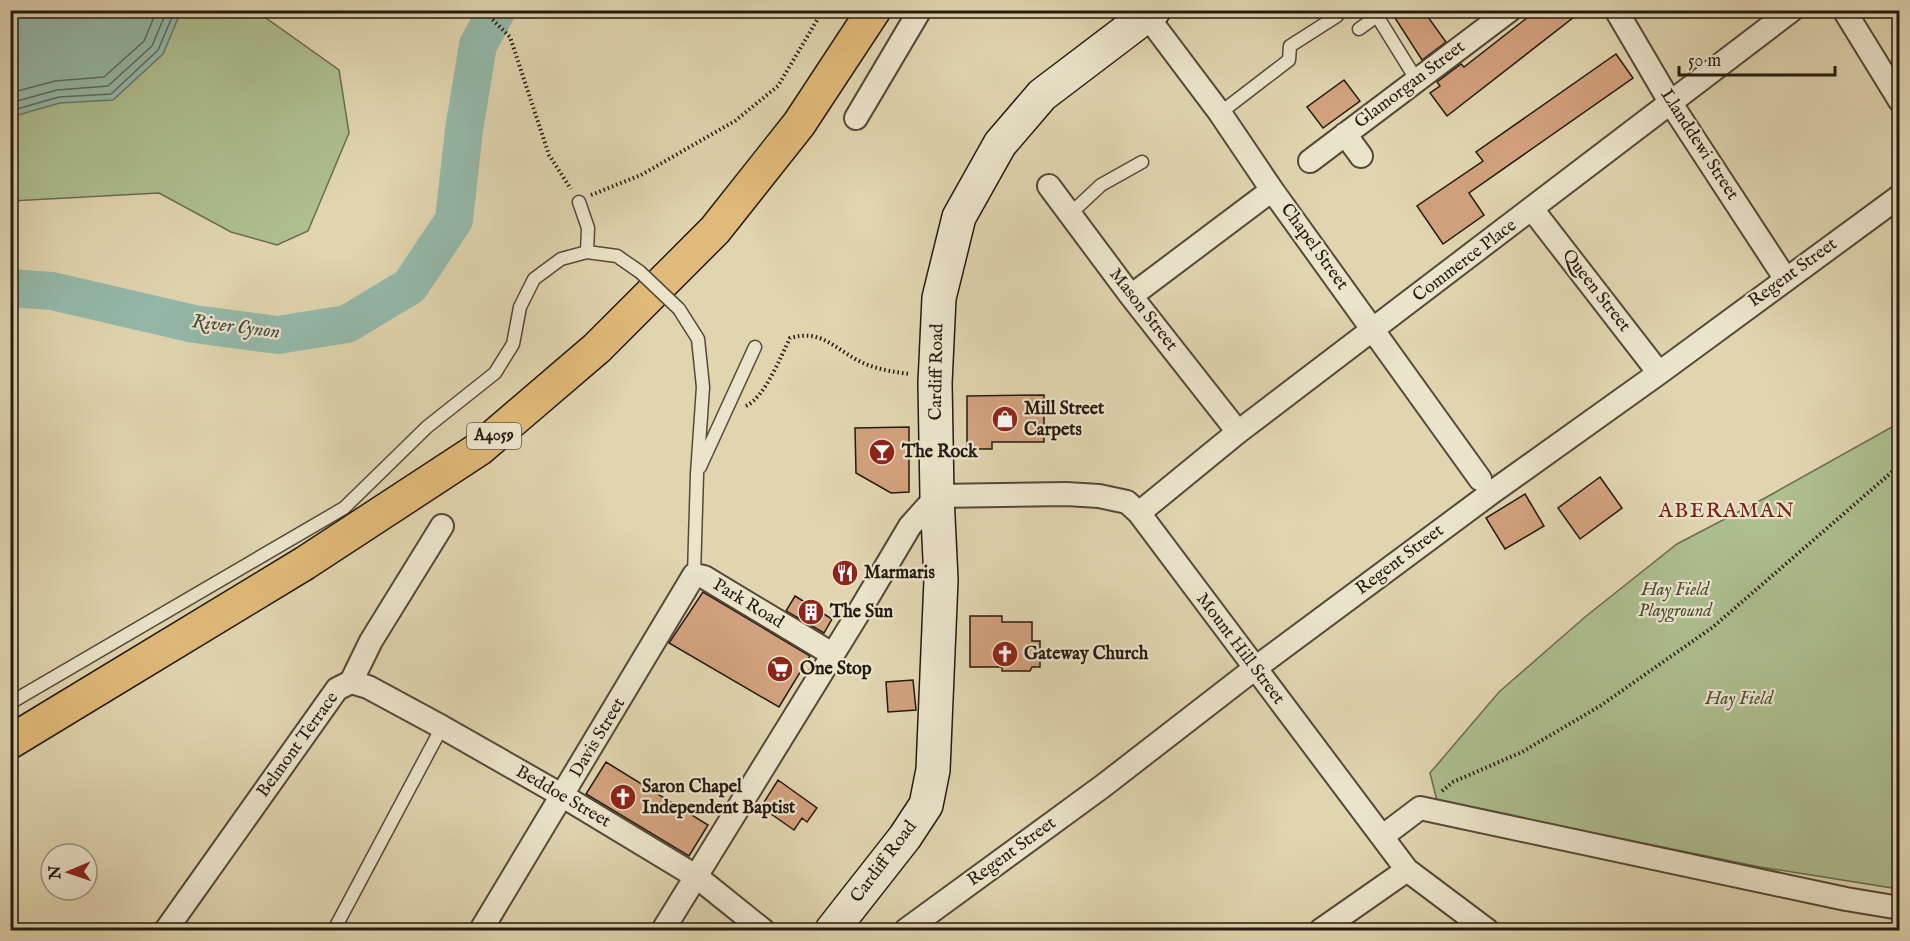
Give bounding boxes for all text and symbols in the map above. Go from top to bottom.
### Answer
street label: Glamorgan Street [1350,36,1470,134]
scale bar [1679,39,1835,77]
text: 50 m [1688,50,1721,73]
street label: Llanddewi Street [1655,85,1743,205]
street label: Chapel Street [1275,199,1353,295]
street label: Commerce Place [1408,214,1522,308]
street label: Regent Street [1744,233,1842,313]
street label: Queen Street [1557,245,1635,337]
street label: Mason Street [1103,264,1183,356]
water label: River Cynon [190,309,282,345]
street label: Cardiff Road [925,323,949,421]
place label: Mill Street Carpets [1024,398,1105,442]
shop icon: Mill Street Carpets [990,404,1020,434]
road number: A4059 [467,423,521,449]
bar icon: The Rock [867,437,897,467]
place label: The Rock [901,441,979,464]
district label: ABERAMAN [1658,498,1795,525]
street label: Regent Street [1351,519,1449,601]
restaurant icon: Marmaris [830,558,860,588]
place label: Marmaris [864,562,935,585]
street label: Park Road [708,574,788,634]
park label: Hay Field Playground [1638,579,1713,623]
street label: Mount Hill Street [1190,589,1290,709]
building icon: The Sun [796,597,826,627]
place label: The Sun [829,601,893,624]
church icon: Gateway Church [990,639,1020,669]
place label: Gateway Church [1024,643,1149,666]
supermarket icon: One Stop [765,654,795,684]
place label: One Stop [800,658,872,681]
street label: Belmont Terrace [252,688,344,802]
park label: Hay Field [1704,688,1774,711]
street label: Davis Street [565,694,631,782]
street label: Beddoe Street [511,761,615,833]
place label: Saron Chapel Independent Baptist [642,776,796,820]
church icon: Saron Chapel Independent Baptist [608,782,638,812]
street label: Regent Street [963,812,1061,892]
street label: Cardiff Road [846,816,923,908]
north arrow [39,842,99,902]
text: N [46,865,66,881]

